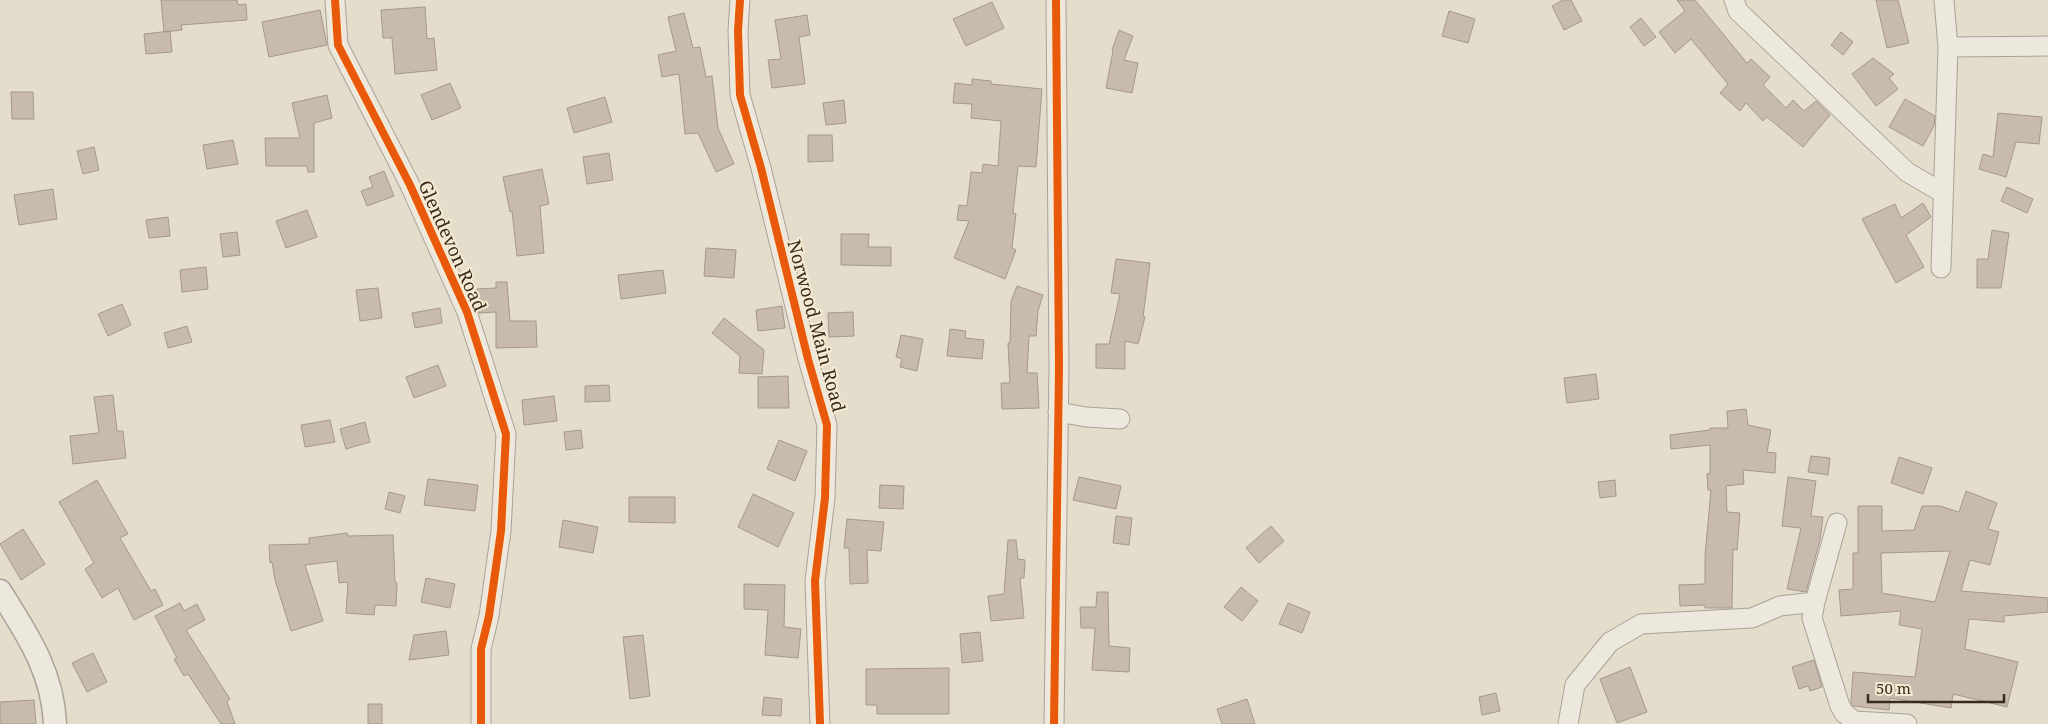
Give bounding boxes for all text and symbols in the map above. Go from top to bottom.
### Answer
street label: Glendevon Road [413,176,493,315]
street label: Norwood Main Road [782,237,851,414]
scale bar [1868,672,2004,704]
text: 50 m [1876,678,1911,698]

